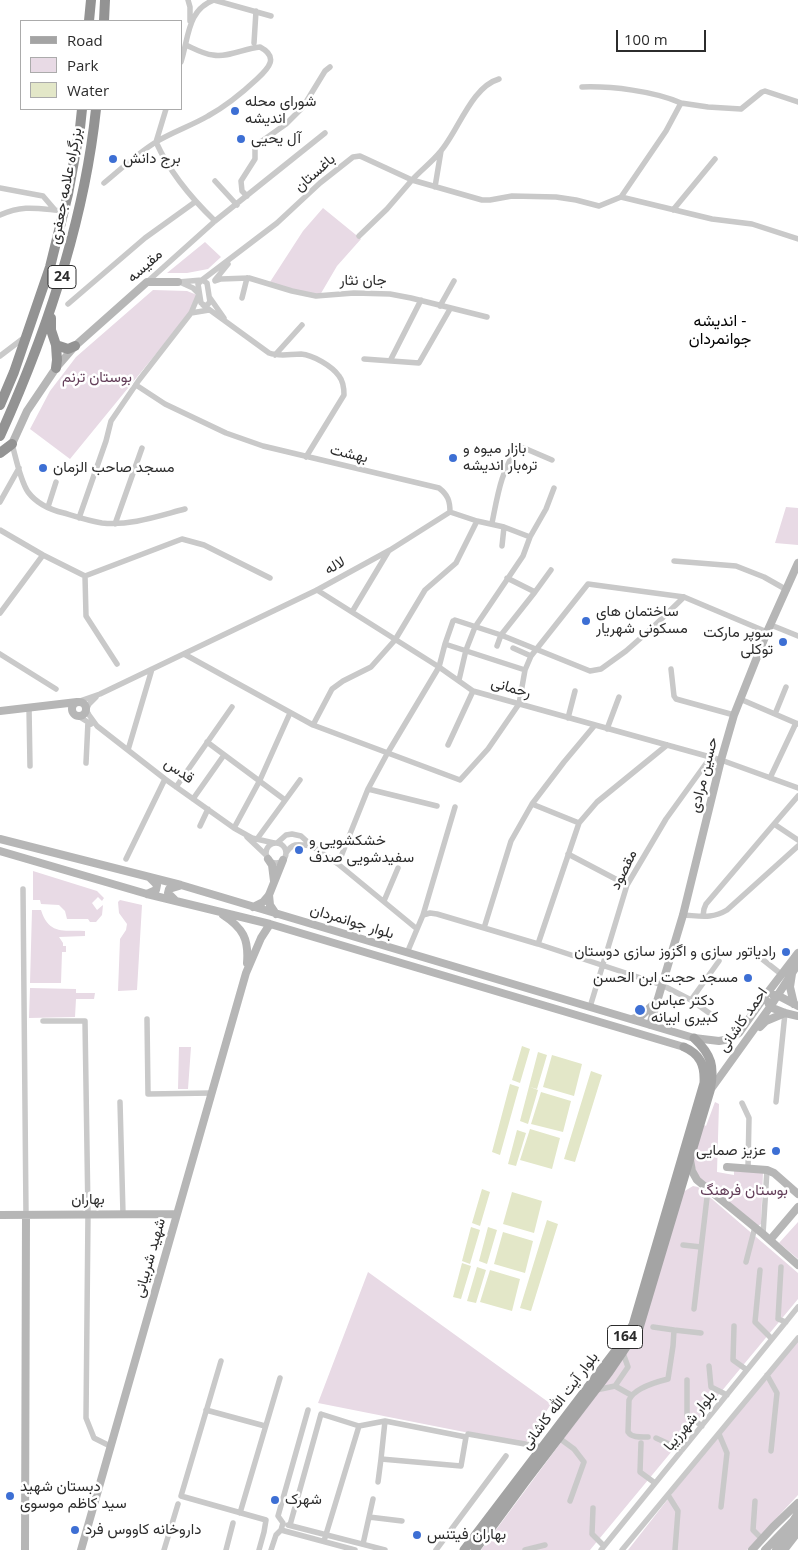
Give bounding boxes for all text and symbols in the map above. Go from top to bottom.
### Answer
legend [20,20,182,110]
scale bar [618,20,708,52]
text: 100 m [624,29,668,49]
text: Road [67,30,103,50]
text: Park [67,55,98,75]
text: Water [67,80,109,100]
place label: شورای محله اندیشه [245,93,316,128]
marker: شورای محله اندیشه [229,105,241,117]
street label: بزرگراه علامه جعفری [46,126,86,246]
place label: آل یحیی [251,130,301,148]
marker: آل یحیی [235,133,247,145]
place label: برج دانش [123,150,181,168]
street label: باغستان [291,150,339,196]
marker: برج دانش [107,153,119,165]
street label: مقیسه [124,245,166,287]
road number: 24 [48,266,76,288]
street label: جان نثار [339,272,387,290]
district label: اندیشه - جوانمردان [689,311,751,349]
park label: بوستان ترنم [62,369,132,387]
place label: بازار میوه و تره‌بار اندیشه [463,440,537,475]
street label: بهشت [328,441,370,467]
marker: بازار میوه و تره‌بار اندیشه [447,452,459,464]
place label: مسجد صاحب الزمان [53,459,175,477]
marker: مسجد صاحب الزمان [37,462,49,474]
street label: لاله [322,553,348,579]
place label: ساختمان های مسکونی شهریار [596,603,688,638]
marker: ساختمان های مسکونی شهریار [580,615,592,627]
place label: سوپر مارکت توکلی [703,624,773,659]
marker: سوپر مارکت توکلی [777,636,789,648]
street label: رحمانی [489,674,533,702]
street label: حسین مرادی [686,735,722,815]
street label: قدس [161,754,197,788]
place label: خشکشویی و سفیدشویی صدف [309,832,414,867]
marker: خشکشویی و سفیدشویی صدف [293,844,305,856]
street label: مقصود [607,847,641,893]
street label: بلوار جوانمردان [308,901,396,943]
place label: رادیاتور سازی و اگزوز سازی دوستان [574,943,776,961]
marker: رادیاتور سازی و اگزوز سازی دوستان [780,946,792,958]
place label: مسجد حجت ابن الحسن [593,969,738,987]
marker: مسجد حجت ابن الحسن [742,972,754,984]
street label: احمد کاشانی [714,984,772,1056]
place label: دکتر عباس کبیری ابیانه [651,992,718,1027]
marker: دکتر عباس کبیری ابیانه [633,1003,647,1017]
place label: عزیز صمایی [696,1142,766,1160]
marker: عزیز صمایی [770,1145,782,1157]
park label: بوستان فرهنگ [700,1182,788,1200]
street label: بهاران [71,1191,105,1209]
street label: شهید شربیانی [130,1216,170,1300]
road number: 164 [608,1325,642,1348]
street label: بلوار آیت الله کاشانی [517,1349,603,1453]
street label: بلوار شهرزیبا [660,1387,720,1455]
place label: دبستان شهید سید کاظم موسوی [20,1478,127,1513]
marker: دبستان شهید سید کاظم موسوی [4,1490,16,1502]
place label: شهرک [285,1491,322,1509]
marker: شهرک [269,1494,281,1506]
place label: داروخانه کاووس فرد [85,1521,201,1539]
marker: داروخانه کاووس فرد [69,1524,81,1536]
place label: بهاران فیتنس [427,1526,506,1544]
marker: بهاران فیتنس [411,1529,423,1541]

